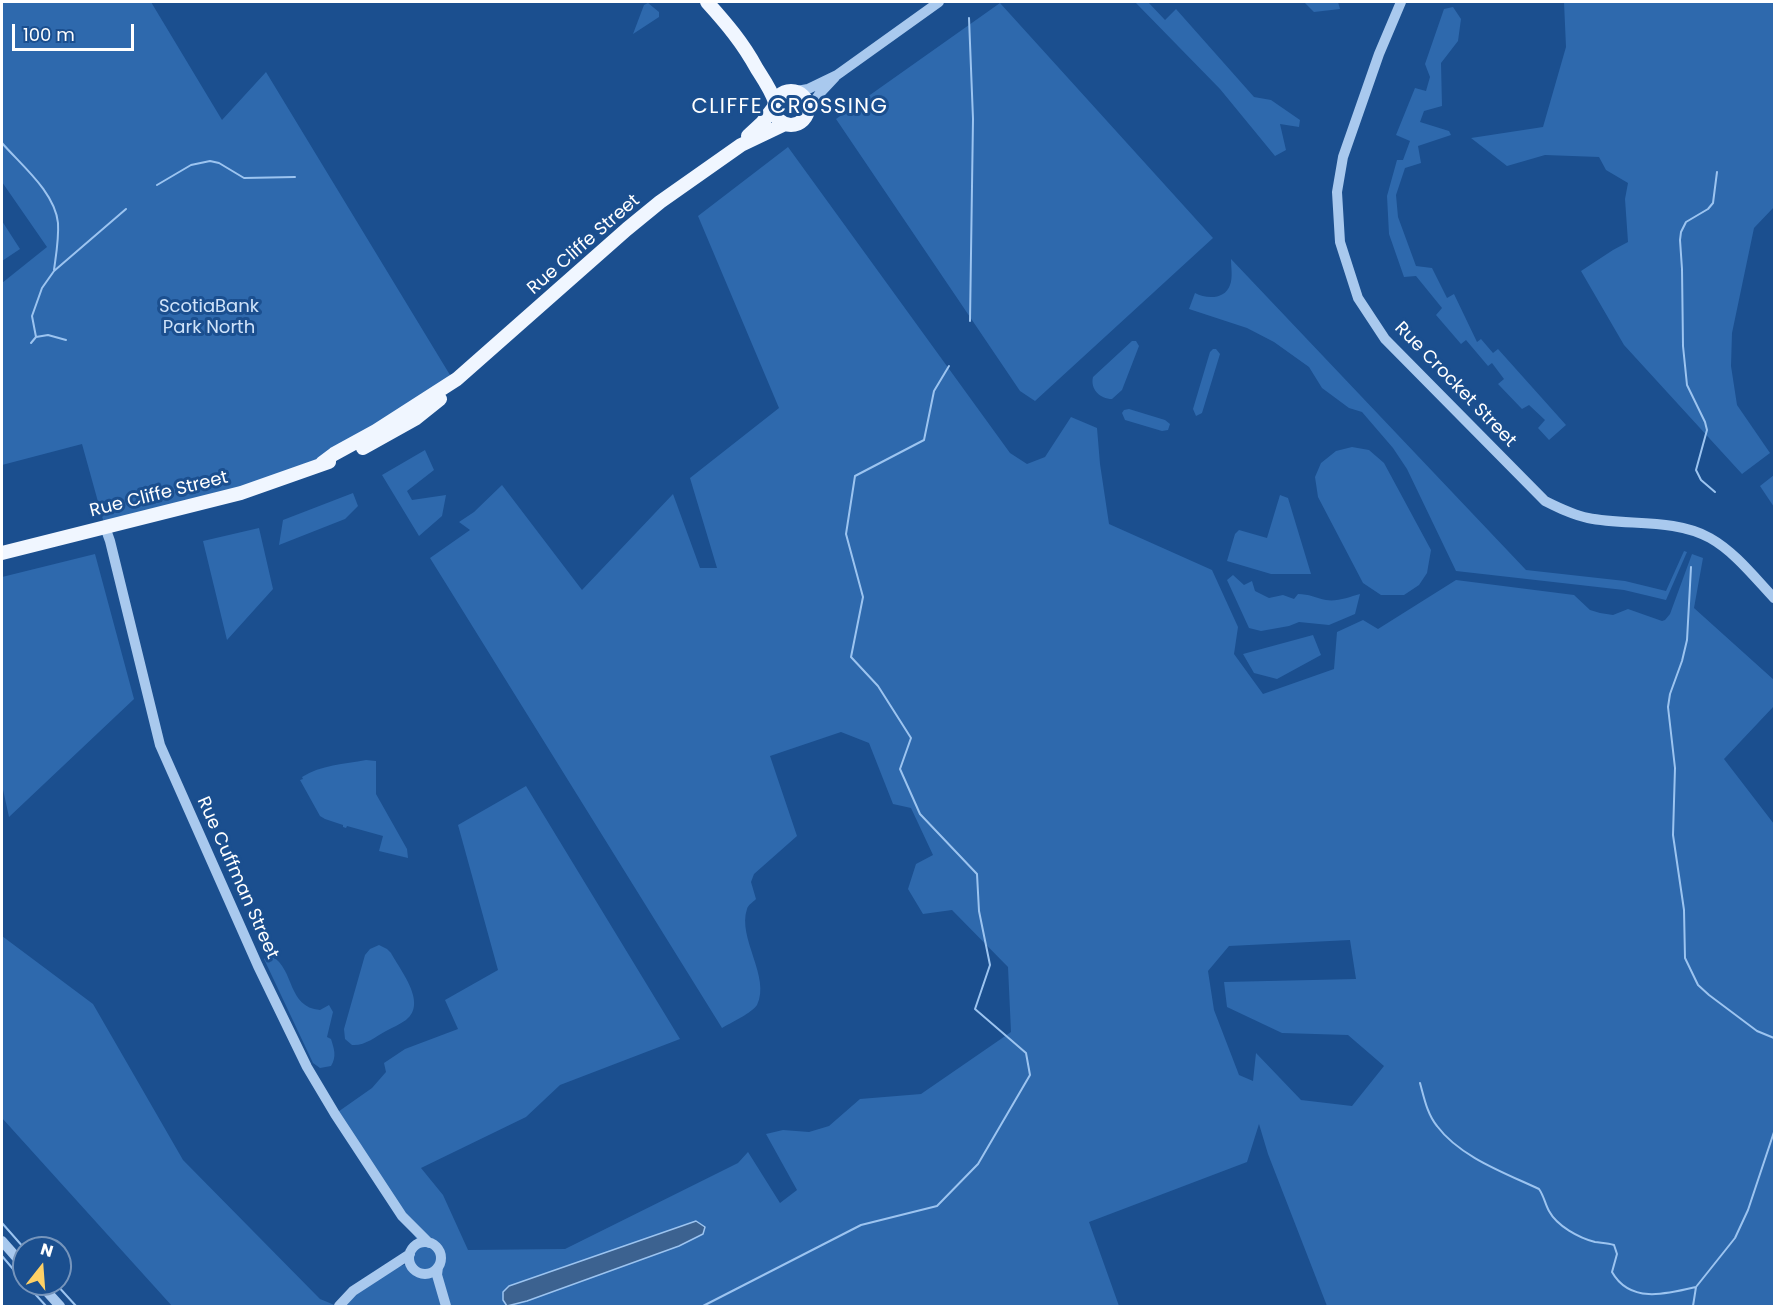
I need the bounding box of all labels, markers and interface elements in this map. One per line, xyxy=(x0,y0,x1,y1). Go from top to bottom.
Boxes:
scale bar xyxy=(15,12,136,50)
text: 100 m xyxy=(23,22,75,47)
district label: CLIFFE CROSSING xyxy=(692,95,888,121)
street label: Rue Cliffe Street xyxy=(523,190,645,300)
park label: ScotiaBank Park North xyxy=(159,296,259,338)
street label: Rue Crocket Street xyxy=(1390,318,1520,452)
street label: Rue Cliffe Street xyxy=(88,467,230,523)
street label: Rue Cuffman Street xyxy=(191,793,283,963)
north arrow xyxy=(12,1236,72,1296)
text: N xyxy=(38,1237,56,1263)

